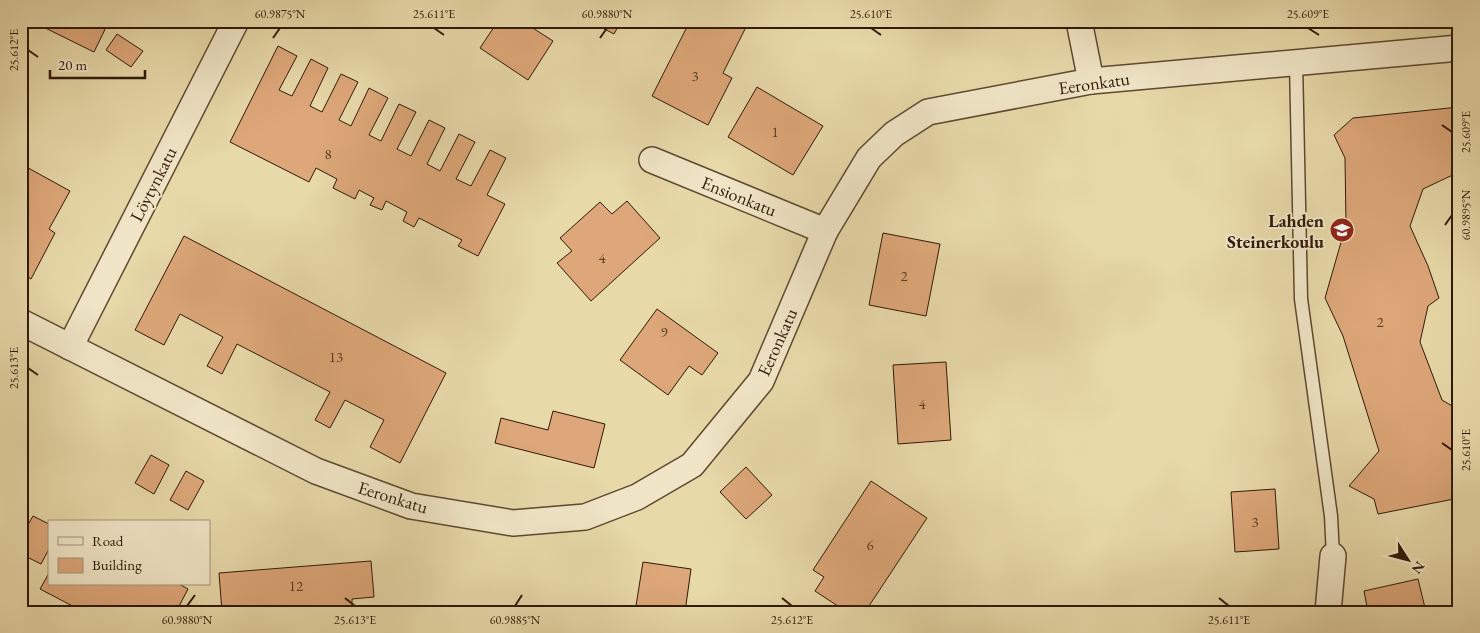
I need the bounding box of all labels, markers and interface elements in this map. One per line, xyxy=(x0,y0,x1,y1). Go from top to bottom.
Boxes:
text: 60.9875°N xyxy=(255,6,306,22)
text: 25.611°E xyxy=(413,6,455,22)
text: 60.9880°N xyxy=(582,6,633,22)
text: 25.610°E xyxy=(850,6,892,22)
text: 25.609°E xyxy=(1287,6,1329,22)
text: 25.612°E xyxy=(6,29,22,71)
scale bar xyxy=(50,48,145,80)
text: 20 m xyxy=(58,55,87,74)
house number: 3 xyxy=(691,66,699,85)
street label: Eeronkatu xyxy=(1057,67,1132,99)
text: 25.609°E xyxy=(1458,111,1474,153)
house number: 1 xyxy=(771,122,779,141)
street label: Löytynkatu xyxy=(124,142,182,225)
house number: 8 xyxy=(324,144,332,163)
street label: Ensionkatu xyxy=(698,171,780,222)
text: 60.9895°N xyxy=(1458,189,1474,240)
place label: Lahden Steinerkoulu xyxy=(1227,209,1324,253)
school or university icon: Lahden Steinerkoulu xyxy=(1329,217,1355,243)
house number: 4 xyxy=(598,248,606,267)
house number: 2 xyxy=(900,266,908,285)
street label: Eeronkatu xyxy=(752,304,802,380)
house number: 2 xyxy=(1376,312,1384,331)
house number: 9 xyxy=(660,322,668,341)
text: 25.613°E xyxy=(6,347,22,389)
house number: 13 xyxy=(329,347,343,366)
house number: 4 xyxy=(918,394,926,413)
text: 25.610°E xyxy=(1458,429,1474,471)
street label: Eeronkatu xyxy=(355,475,431,519)
house number: 3 xyxy=(1251,512,1259,531)
legend xyxy=(48,520,210,586)
text: Road xyxy=(92,531,124,550)
house number: 6 xyxy=(866,535,874,554)
north arrow xyxy=(1382,536,1432,586)
text: Building xyxy=(92,555,142,574)
text: N xyxy=(1408,558,1429,578)
house number: 12 xyxy=(289,576,304,595)
text: 60.9880°N xyxy=(162,612,213,628)
text: 25.613°E xyxy=(334,612,376,628)
text: 60.9885°N xyxy=(490,612,541,628)
text: 25.612°E xyxy=(771,612,813,628)
text: 25.611°E xyxy=(1208,612,1250,628)

